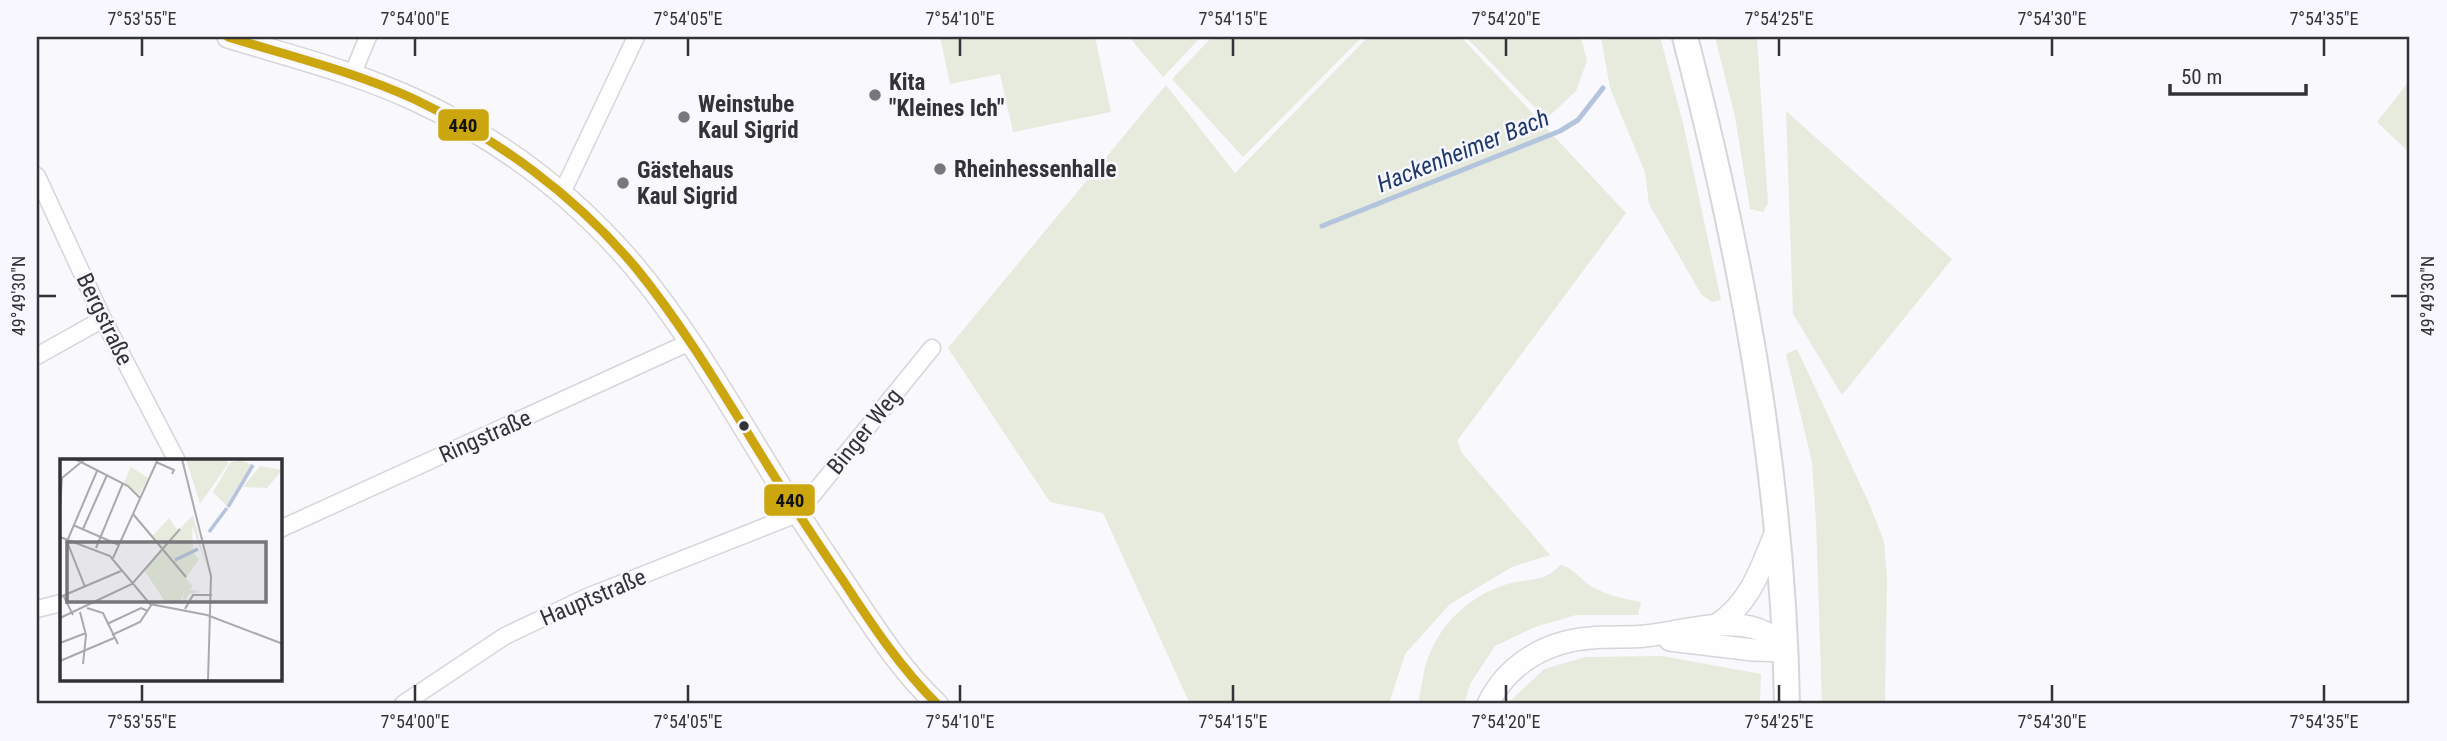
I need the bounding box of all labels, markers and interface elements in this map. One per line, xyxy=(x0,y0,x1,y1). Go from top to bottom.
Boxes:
text: 7°53'55"E xyxy=(107,8,177,29)
text: 7°54'00"E xyxy=(380,8,450,29)
text: 7°54'05"E xyxy=(653,8,723,29)
text: 7°54'10"E xyxy=(925,8,995,29)
text: 7°54'15"E xyxy=(1198,8,1268,29)
text: 7°54'20"E xyxy=(1471,8,1541,29)
text: 7°54'25"E xyxy=(1744,8,1814,29)
text: 7°54'30"E xyxy=(2017,8,2087,29)
text: 7°54'35"E xyxy=(2289,8,2359,29)
scale bar xyxy=(2170,52,2307,96)
text: 50 m xyxy=(2181,65,2222,89)
place label: Kita "Kleines Ich" xyxy=(889,69,1004,122)
marker: Kita "Kleines Ich" xyxy=(867,87,883,103)
place label: Weinstube Kaul Sigrid xyxy=(698,91,799,144)
water label: Hackenheimer Bach xyxy=(1373,104,1553,198)
line badge: 440 xyxy=(437,108,490,142)
marker: Weinstube Kaul Sigrid xyxy=(676,109,692,125)
text: 440 xyxy=(449,114,477,137)
place label: Rheinhessenhalle xyxy=(954,156,1116,183)
place label: Gästehaus Kaul Sigrid xyxy=(637,157,738,210)
marker: Rheinhessenhalle xyxy=(932,161,948,177)
marker: Gästehaus Kaul Sigrid xyxy=(615,175,631,191)
text: 49°49'30"N xyxy=(8,256,29,336)
text: 49°49'30"N xyxy=(2417,256,2438,336)
street label: Bergstraße xyxy=(71,269,138,370)
street label: Binger Weg xyxy=(822,383,907,480)
street label: Ringstraße xyxy=(435,404,535,469)
unlabelled marker xyxy=(737,419,751,433)
inset map xyxy=(60,459,282,682)
line badge: 440 xyxy=(763,483,816,517)
text: 440 xyxy=(776,489,804,512)
street label: Hauptstraße xyxy=(536,563,650,632)
text: 7°53'55"E xyxy=(107,711,177,732)
text: 7°54'00"E xyxy=(380,711,450,732)
text: 7°54'05"E xyxy=(653,711,723,732)
text: 7°54'10"E xyxy=(925,711,995,732)
text: 7°54'15"E xyxy=(1198,711,1268,732)
text: 7°54'20"E xyxy=(1471,711,1541,732)
text: 7°54'25"E xyxy=(1744,711,1814,732)
text: 7°54'30"E xyxy=(2017,711,2087,732)
text: 7°54'35"E xyxy=(2289,711,2359,732)

